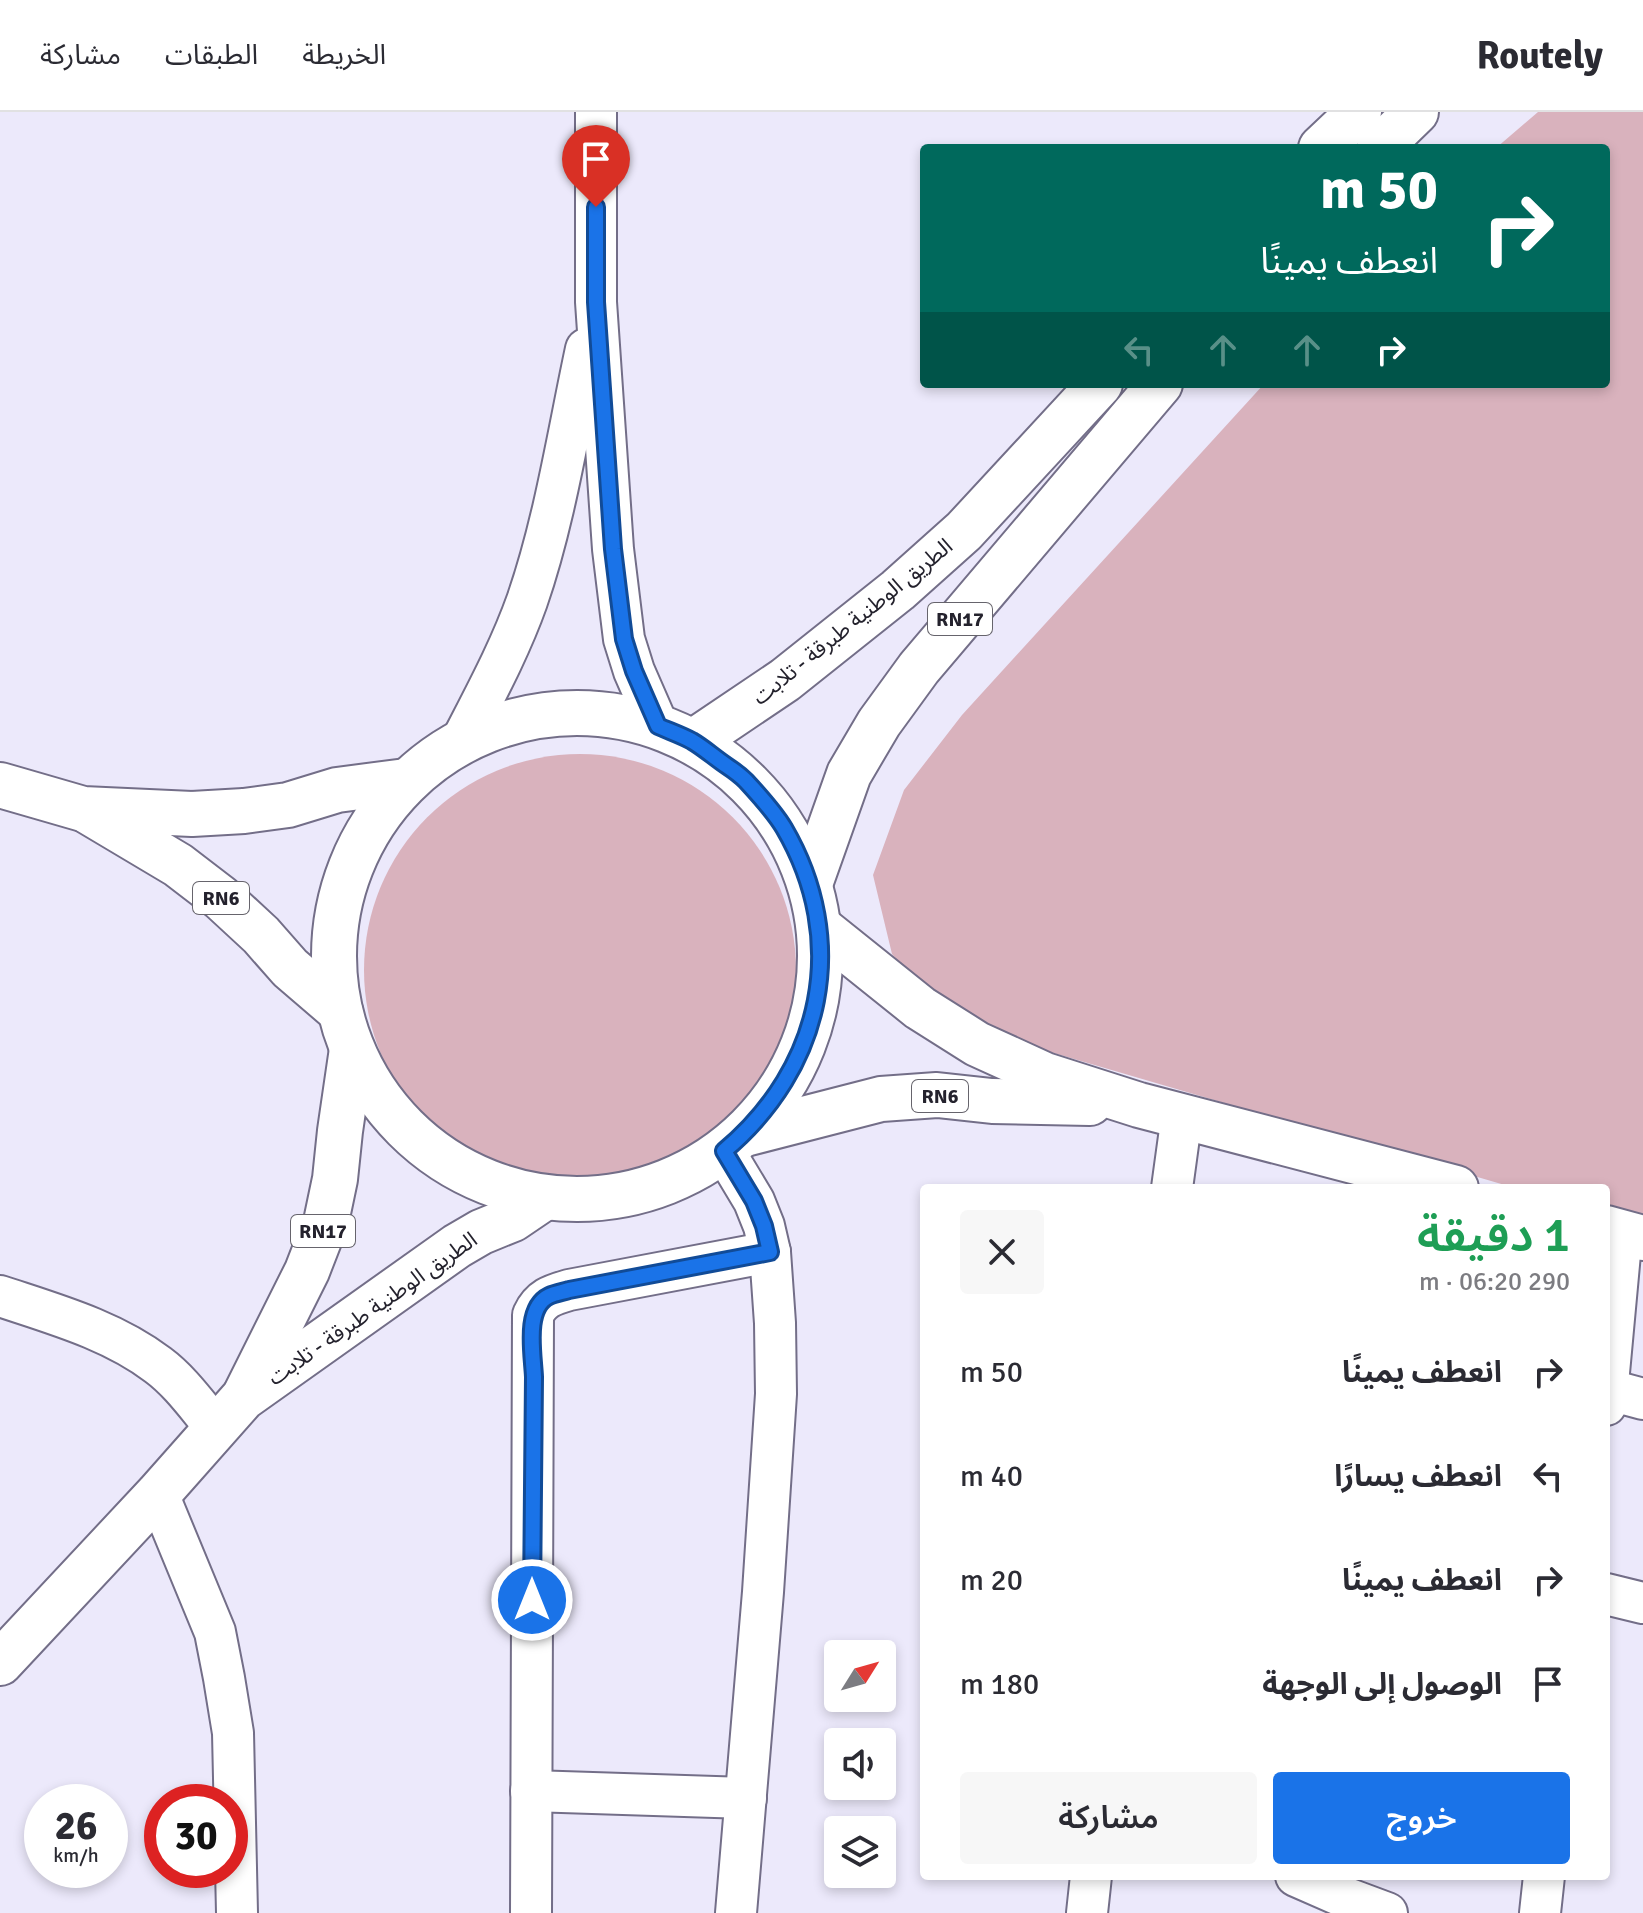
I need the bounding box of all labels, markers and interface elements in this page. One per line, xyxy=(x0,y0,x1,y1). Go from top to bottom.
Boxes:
text: Routely xyxy=(1476,32,1603,79)
text: مشاركة xyxy=(40,38,121,72)
text: الطبقات xyxy=(165,38,258,72)
text: الخريطة xyxy=(302,38,386,72)
pin xyxy=(562,125,630,207)
icon: arrive xyxy=(574,137,618,181)
text: 50 m xyxy=(1320,155,1438,224)
icon: right xyxy=(1466,176,1570,280)
text: انعطف يمينًا xyxy=(1260,239,1438,284)
icon: left xyxy=(1117,328,1161,372)
icon: ahead xyxy=(1201,328,1245,372)
icon: ahead xyxy=(1285,328,1329,372)
icon: right xyxy=(1369,328,1413,372)
street label: الطريق الوطنية طبرقة - تلابت xyxy=(747,532,958,710)
road number: RN17 xyxy=(928,603,992,635)
road number: RN6 xyxy=(193,882,249,914)
road number: RN6 xyxy=(912,1080,968,1112)
text: 1 دقيقة xyxy=(1417,1206,1570,1265)
button: close xyxy=(960,1210,1044,1294)
road number: RN17 xyxy=(291,1215,355,1247)
street label: الطريق الوطنية طبرقة - تلابت xyxy=(262,1226,482,1391)
text: 290 m · 06:20 xyxy=(1419,1266,1570,1298)
icon: right xyxy=(1526,1350,1570,1394)
text: 50 m xyxy=(960,1354,1023,1391)
text: انعطف يمينًا xyxy=(1342,1354,1502,1391)
icon: left xyxy=(1526,1454,1570,1498)
text: 40 m xyxy=(960,1458,1023,1495)
text: انعطف يسارًا xyxy=(1334,1458,1502,1495)
position arrow xyxy=(490,1558,574,1642)
icon: right xyxy=(1526,1558,1570,1602)
text: 20 m xyxy=(960,1562,1023,1599)
text: انعطف يمينًا xyxy=(1342,1562,1502,1599)
north arrow xyxy=(824,1640,896,1712)
map controls xyxy=(824,1640,896,1888)
icon: arrive xyxy=(1526,1662,1570,1706)
text: 180 m xyxy=(960,1666,1039,1703)
text: الوصول إلى الوجهة xyxy=(1262,1666,1502,1703)
button: sound xyxy=(824,1728,896,1800)
button: مشاركة xyxy=(960,1772,1257,1864)
button: خروج xyxy=(1273,1772,1570,1864)
speed limit sign: 30 xyxy=(144,1784,248,1888)
text: 26 xyxy=(54,1801,98,1851)
button: layers xyxy=(824,1816,896,1888)
text: km/h xyxy=(53,1843,99,1868)

